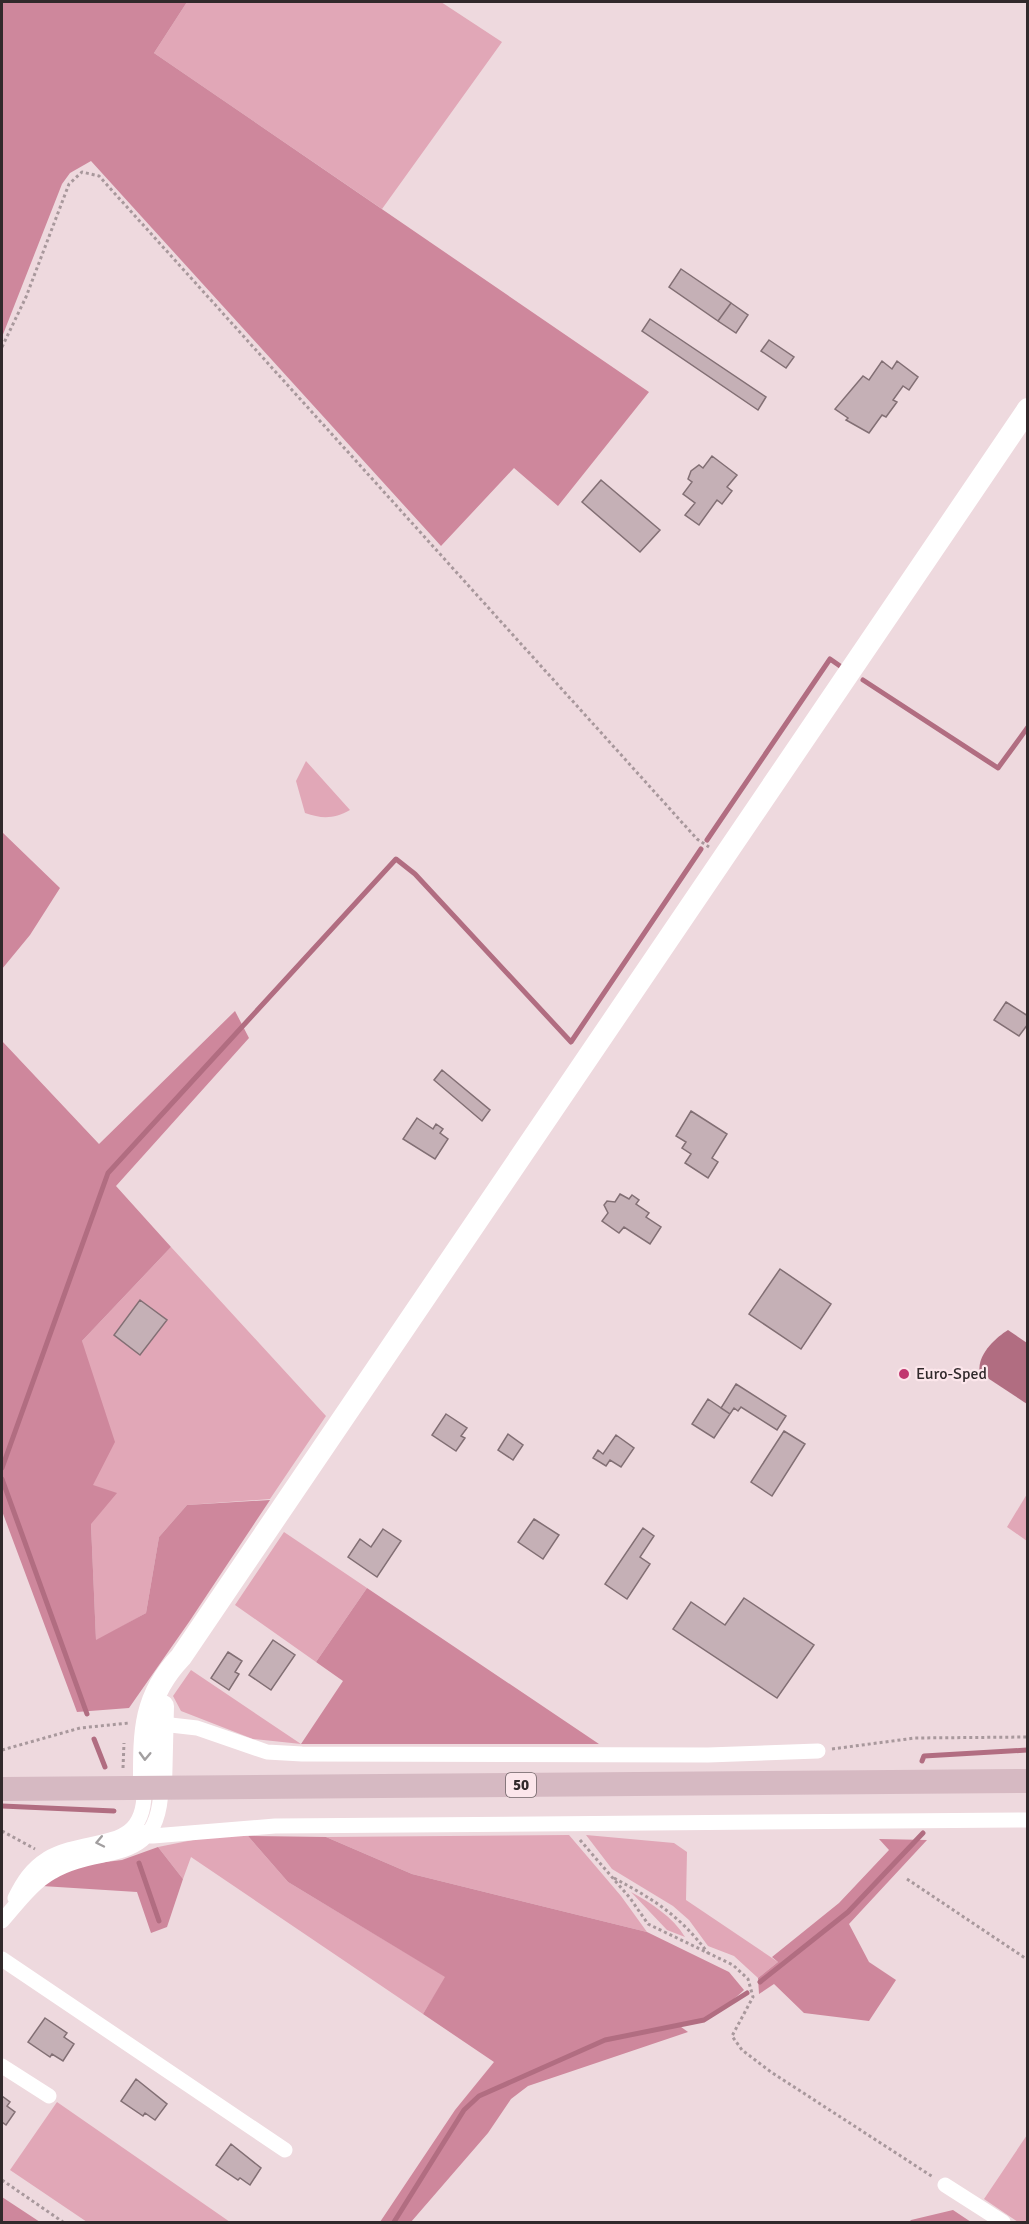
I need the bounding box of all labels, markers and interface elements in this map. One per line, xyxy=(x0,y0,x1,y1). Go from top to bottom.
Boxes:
place label: Euro-Sped xyxy=(916,1364,987,1384)
marker: Euro-Sped xyxy=(897,1367,911,1381)
one-way arrow xyxy=(138,1751,151,1760)
road number: 50 xyxy=(506,1773,536,1797)
one-way arrow xyxy=(95,1834,105,1847)

